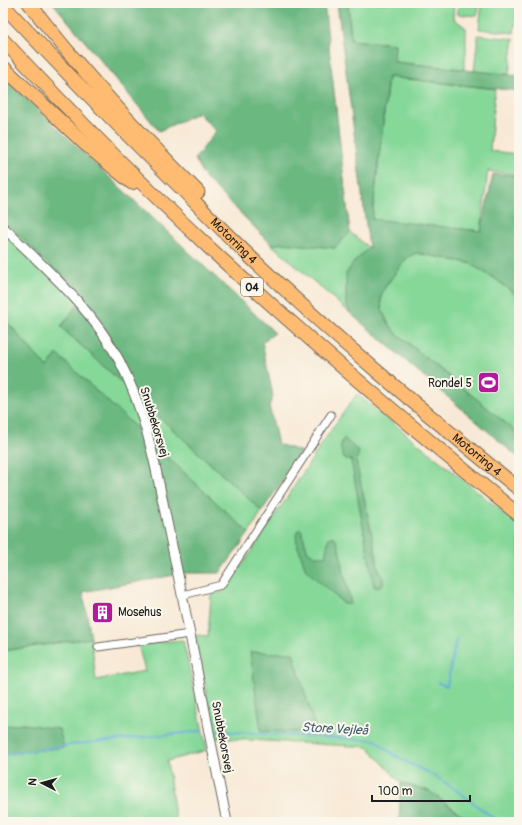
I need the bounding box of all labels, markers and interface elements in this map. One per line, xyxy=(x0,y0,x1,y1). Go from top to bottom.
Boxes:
street label: Motorring 4 xyxy=(207,215,260,267)
road number: O4 xyxy=(241,278,263,296)
sports icon: Rondel 5 xyxy=(475,370,501,396)
place label: Rondel 5 xyxy=(428,376,472,391)
street label: Snubbekorsvej xyxy=(136,385,172,459)
street label: Motorring 4 xyxy=(449,430,505,479)
building icon: Mosehus xyxy=(89,599,115,625)
place label: Mosehus xyxy=(118,605,162,620)
street label: Snubbekorsvej xyxy=(208,700,236,774)
water label: Store Vejleå xyxy=(301,719,369,739)
north arrow xyxy=(22,763,62,803)
text: N xyxy=(26,777,39,786)
scale bar xyxy=(372,777,470,803)
text: 100 m xyxy=(378,784,413,799)

